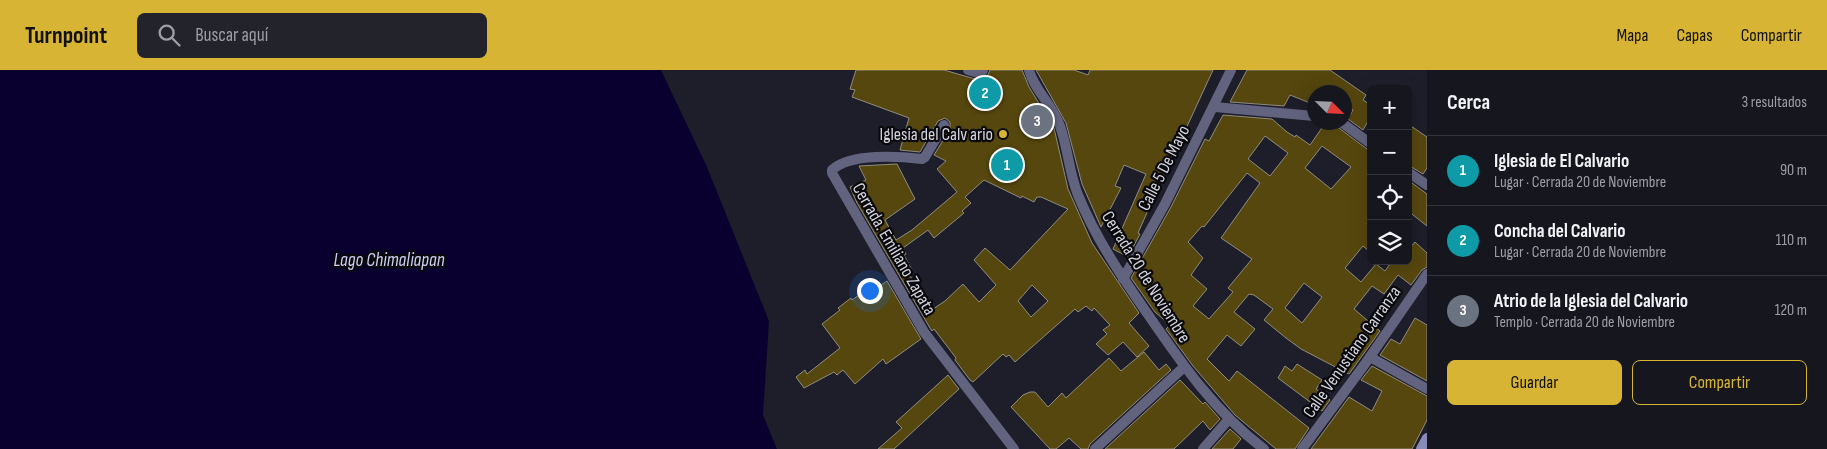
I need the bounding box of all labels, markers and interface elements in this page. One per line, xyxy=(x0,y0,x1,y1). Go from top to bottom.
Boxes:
search box xyxy=(137,13,487,58)
text: Turnpoint xyxy=(25,21,107,50)
icon: search xyxy=(155,21,183,49)
text: Buscar aquí xyxy=(195,24,268,47)
text: Mapa xyxy=(1616,25,1648,46)
text: Capas xyxy=(1676,25,1713,46)
text: Compartir xyxy=(1741,25,1802,46)
pin: 2 xyxy=(969,74,1001,112)
north arrow xyxy=(1307,85,1352,130)
map controls xyxy=(1367,85,1412,265)
button: + xyxy=(1367,85,1412,130)
text: Cerca xyxy=(1447,90,1490,115)
text: 3 resultados xyxy=(1742,93,1807,112)
pin: 3 xyxy=(1021,102,1053,140)
street label: Calle 5 De Mayo xyxy=(1134,122,1194,214)
place label: Iglesia del Calv ario xyxy=(880,124,993,145)
marker: Iglesia del Calv ario xyxy=(997,128,1009,140)
button: − xyxy=(1367,130,1412,175)
pin: 1 xyxy=(991,146,1023,184)
text: Iglesia de El Calvario xyxy=(1494,150,1629,173)
text: 1 xyxy=(1460,161,1466,180)
text: 90 m xyxy=(1780,161,1807,180)
text: Lugar · Cerrada 20 de Noviembre xyxy=(1494,173,1666,192)
button: locate xyxy=(1367,175,1412,220)
street label: Cerrada. Emiliano Zapata xyxy=(848,179,940,319)
street label: Cerrada 20 de Noviembre xyxy=(1097,207,1195,347)
button: layers xyxy=(1367,220,1412,265)
text: Concha del Calvario xyxy=(1494,220,1625,243)
text: 2 xyxy=(1459,231,1467,250)
text: 110 m xyxy=(1776,231,1807,250)
text: Lugar · Cerrada 20 de Noviembre xyxy=(1494,243,1666,262)
water label: Lago Chimaliapan xyxy=(333,249,445,272)
your location xyxy=(857,278,883,304)
street label: Calle Venustiano Carranza xyxy=(1299,282,1405,422)
text: Atrio de la Iglesia del Calvario xyxy=(1494,290,1688,313)
text: 3 xyxy=(1459,301,1467,320)
text: 120 m xyxy=(1775,301,1807,320)
text: Templo · Cerrada 20 de Noviembre xyxy=(1494,313,1675,332)
button: Guardar xyxy=(1447,360,1622,405)
button: Compartir xyxy=(1632,360,1807,405)

